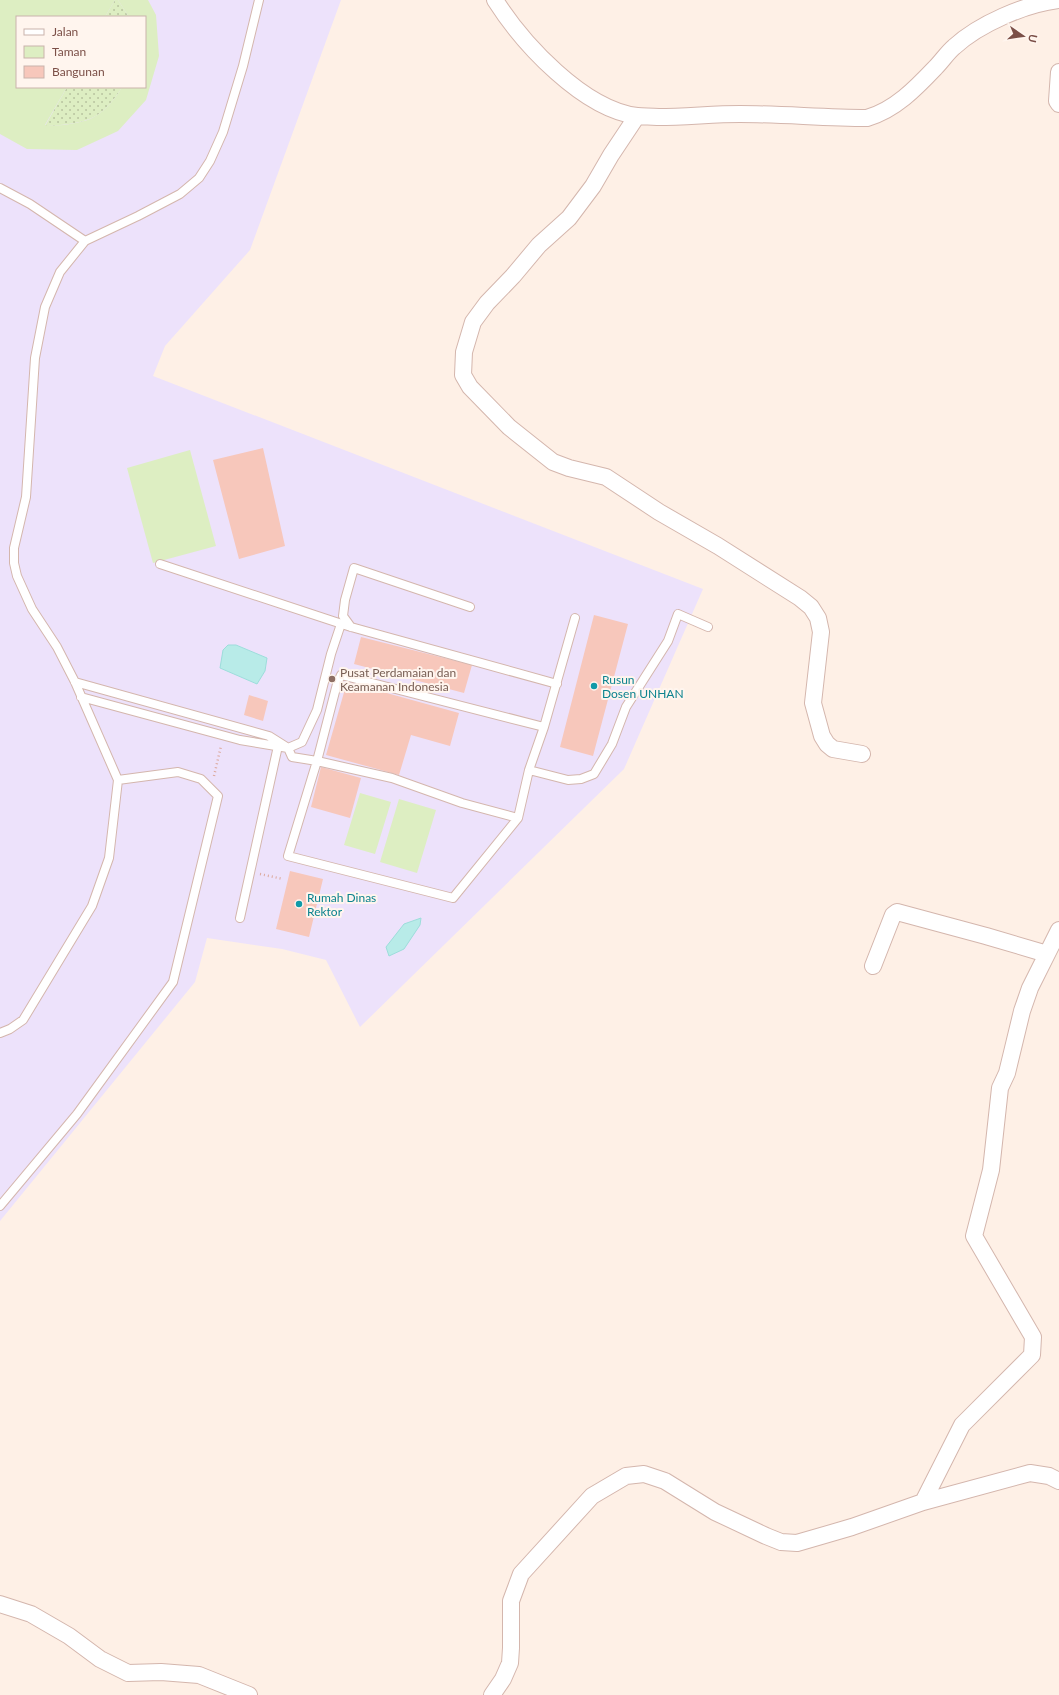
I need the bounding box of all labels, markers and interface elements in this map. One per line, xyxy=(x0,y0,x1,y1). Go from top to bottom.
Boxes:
legend xyxy=(16,16,146,88)
north arrow xyxy=(1003,16,1043,56)
text: Jalan xyxy=(52,24,78,39)
text: U xyxy=(1026,33,1040,44)
text: Taman xyxy=(52,44,86,59)
text: Bangunan xyxy=(52,64,105,79)
place label: Pusat Perdamaian dan Keamanan Indonesia xyxy=(340,665,456,694)
place label: Rusun Dosen UNHAN xyxy=(602,672,684,701)
marker: Pusat Perdamaian dan Keamanan Indonesia xyxy=(327,674,337,684)
marker: Rusun Dosen UNHAN xyxy=(589,681,599,691)
place label: Rumah Dinas Rektor xyxy=(307,890,376,919)
marker: Rumah Dinas Rektor xyxy=(294,899,304,909)

